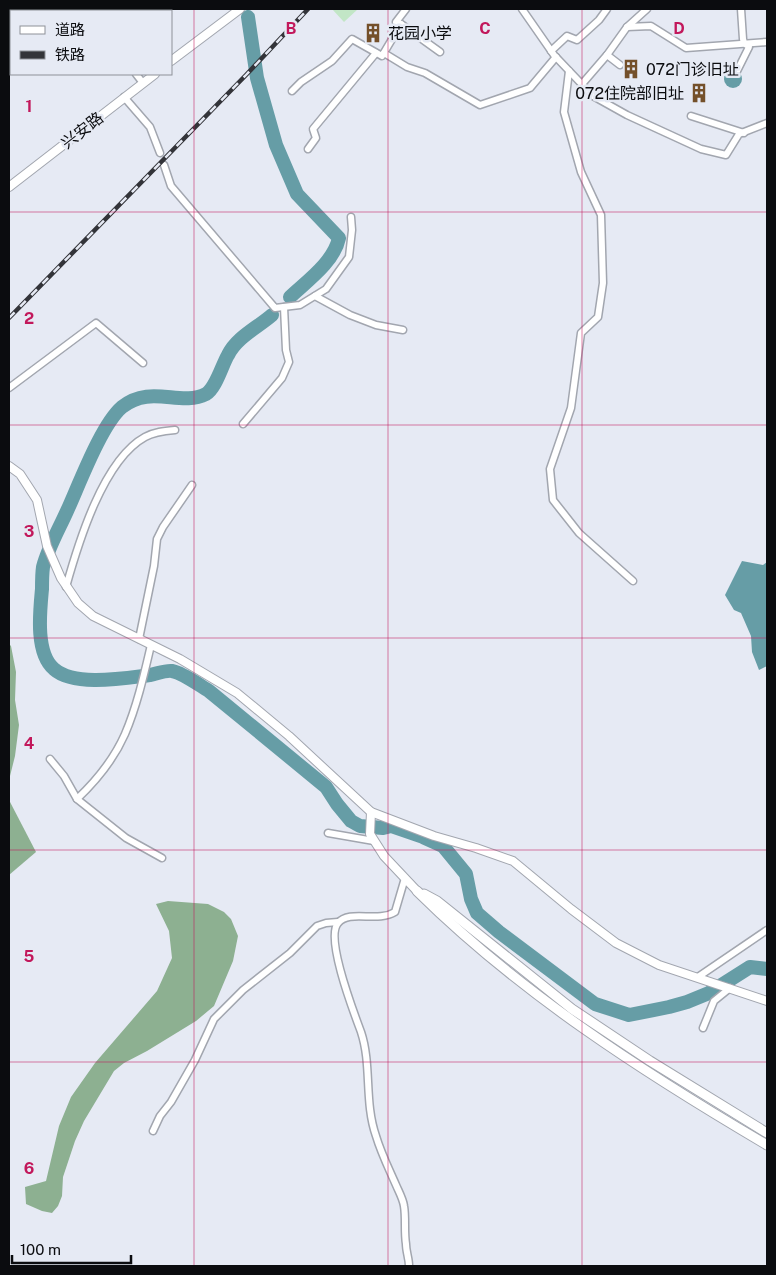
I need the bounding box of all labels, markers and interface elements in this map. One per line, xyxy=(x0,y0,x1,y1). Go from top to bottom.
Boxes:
legend xyxy=(10,10,172,75)
text: B xyxy=(286,19,297,38)
text: C xyxy=(479,19,491,38)
text: D xyxy=(673,19,685,38)
text: 道路 xyxy=(55,21,85,38)
building icon: 花园小学 xyxy=(362,22,384,44)
place label: 花园小学 xyxy=(388,24,452,43)
text: 铁路 xyxy=(55,46,85,63)
building icon: 072门诊旧址 xyxy=(620,58,642,80)
place label: 072门诊旧址 xyxy=(646,60,739,79)
building icon: 072住院部旧址 xyxy=(688,82,710,104)
place label: 072住院部旧址 xyxy=(575,84,684,103)
text: 1 xyxy=(26,97,32,116)
street label: 兴安路 xyxy=(58,108,107,153)
text: 2 xyxy=(24,309,34,328)
text: 3 xyxy=(24,522,34,541)
text: 4 xyxy=(24,734,35,753)
text: 5 xyxy=(24,947,35,966)
text: 6 xyxy=(24,1159,34,1178)
scale bar xyxy=(12,1232,131,1264)
text: 100 m xyxy=(20,1241,61,1258)

